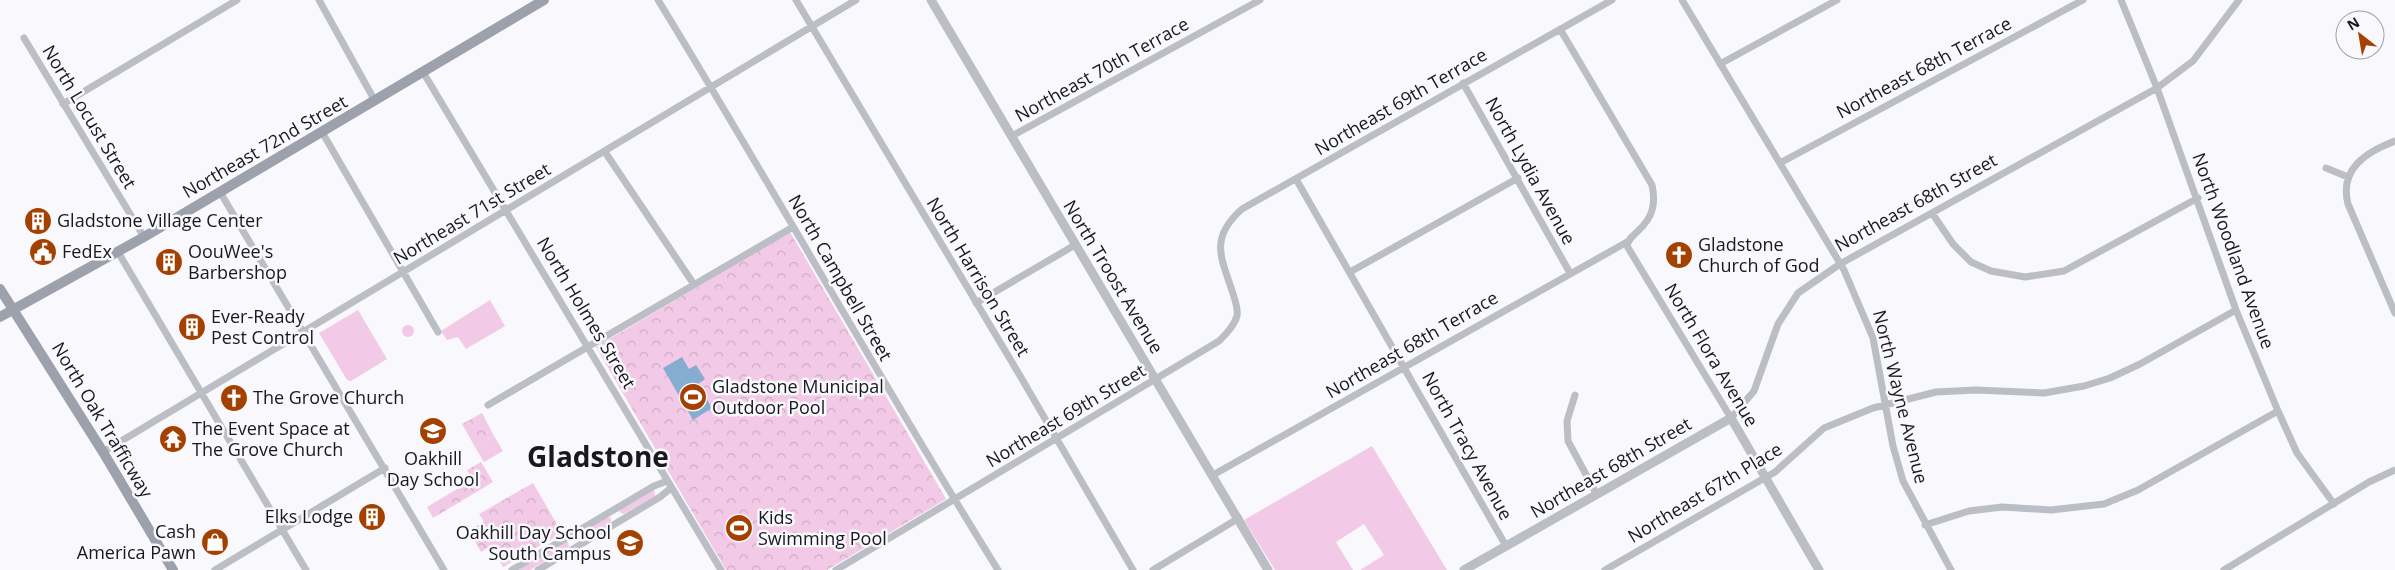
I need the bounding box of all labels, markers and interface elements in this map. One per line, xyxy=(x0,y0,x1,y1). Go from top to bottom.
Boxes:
north arrow xyxy=(2335,10,2385,60)
street label: Northeast 70th Terrace xyxy=(1010,11,1193,127)
street label: Northeast 68th Terrace xyxy=(1832,11,2015,124)
text: N xyxy=(2343,12,2363,35)
street label: North Locust Street xyxy=(37,40,142,193)
street label: Northeast 69th Terrace xyxy=(1310,42,1491,160)
street label: Northeast 72nd Street xyxy=(178,89,351,203)
street label: North Lydia Avenue xyxy=(1480,92,1581,249)
street label: Northeast 68th Street xyxy=(1830,148,2001,257)
street label: North Woodland Avenue xyxy=(2187,149,2281,352)
street label: Northeast 71st Street xyxy=(388,157,555,270)
street label: North Campbell Street xyxy=(783,190,898,365)
street label: North Harrison Street xyxy=(922,192,1036,361)
street label: North Troost Avenue xyxy=(1058,195,1169,358)
building icon: Gladstone Village Center xyxy=(23,206,53,236)
place label: Gladstone Village Center xyxy=(57,208,263,232)
street label: North Holmes Street xyxy=(532,232,642,393)
place label: Gladstone Church of God xyxy=(1698,232,1820,277)
public building icon: FedEx xyxy=(28,237,58,267)
place label: FedEx xyxy=(62,239,112,263)
place label: OouWee's Barbershop xyxy=(188,239,287,284)
church icon: Gladstone Church of God xyxy=(1664,240,1694,270)
building icon: OouWee's Barbershop xyxy=(154,247,184,277)
street label: North Flora Avenue xyxy=(1660,278,1764,431)
street label: Northeast 68th Terrace xyxy=(1321,285,1502,403)
place label: Ever-Ready Pest Control xyxy=(211,304,314,349)
street label: North Wayne Avenue xyxy=(1868,307,1934,486)
building icon: Ever-Ready Pest Control xyxy=(177,312,207,342)
street label: North Oak Trafficway xyxy=(47,337,159,503)
street label: Northeast 69th Street xyxy=(981,358,1150,472)
street label: North Tracy Avenue xyxy=(1417,367,1519,524)
place label: Gladstone Municipal Outdoor Pool xyxy=(712,374,884,419)
sports icon: Gladstone Municipal Outdoor Pool xyxy=(678,382,708,412)
church icon: The Grove Church xyxy=(219,383,249,413)
place label: The Grove Church xyxy=(253,385,404,409)
street label: Northeast 68th Street xyxy=(1526,411,1695,523)
place label: The Event Space at The Grove Church xyxy=(192,416,350,461)
school or university icon: Oakhill Day School xyxy=(418,416,448,446)
temple icon: The Event Space at The Grove Church xyxy=(158,424,188,454)
district label: Gladstone xyxy=(527,437,669,475)
street label: Northeast 67th Place xyxy=(1623,437,1786,548)
place label: Oakhill Day School xyxy=(387,446,479,491)
building icon: Elks Lodge xyxy=(357,502,387,532)
place label: Elks Lodge xyxy=(265,504,353,528)
place label: Kids Swimming Pool xyxy=(758,505,887,550)
sports icon: Kids Swimming Pool xyxy=(724,513,754,543)
place label: Cash America Pawn xyxy=(77,519,196,564)
place label: Oakhill Day School South Campus xyxy=(456,520,611,565)
shop icon: Cash America Pawn xyxy=(200,527,230,557)
school or university icon: Oakhill Day School South Campus xyxy=(615,528,645,558)

